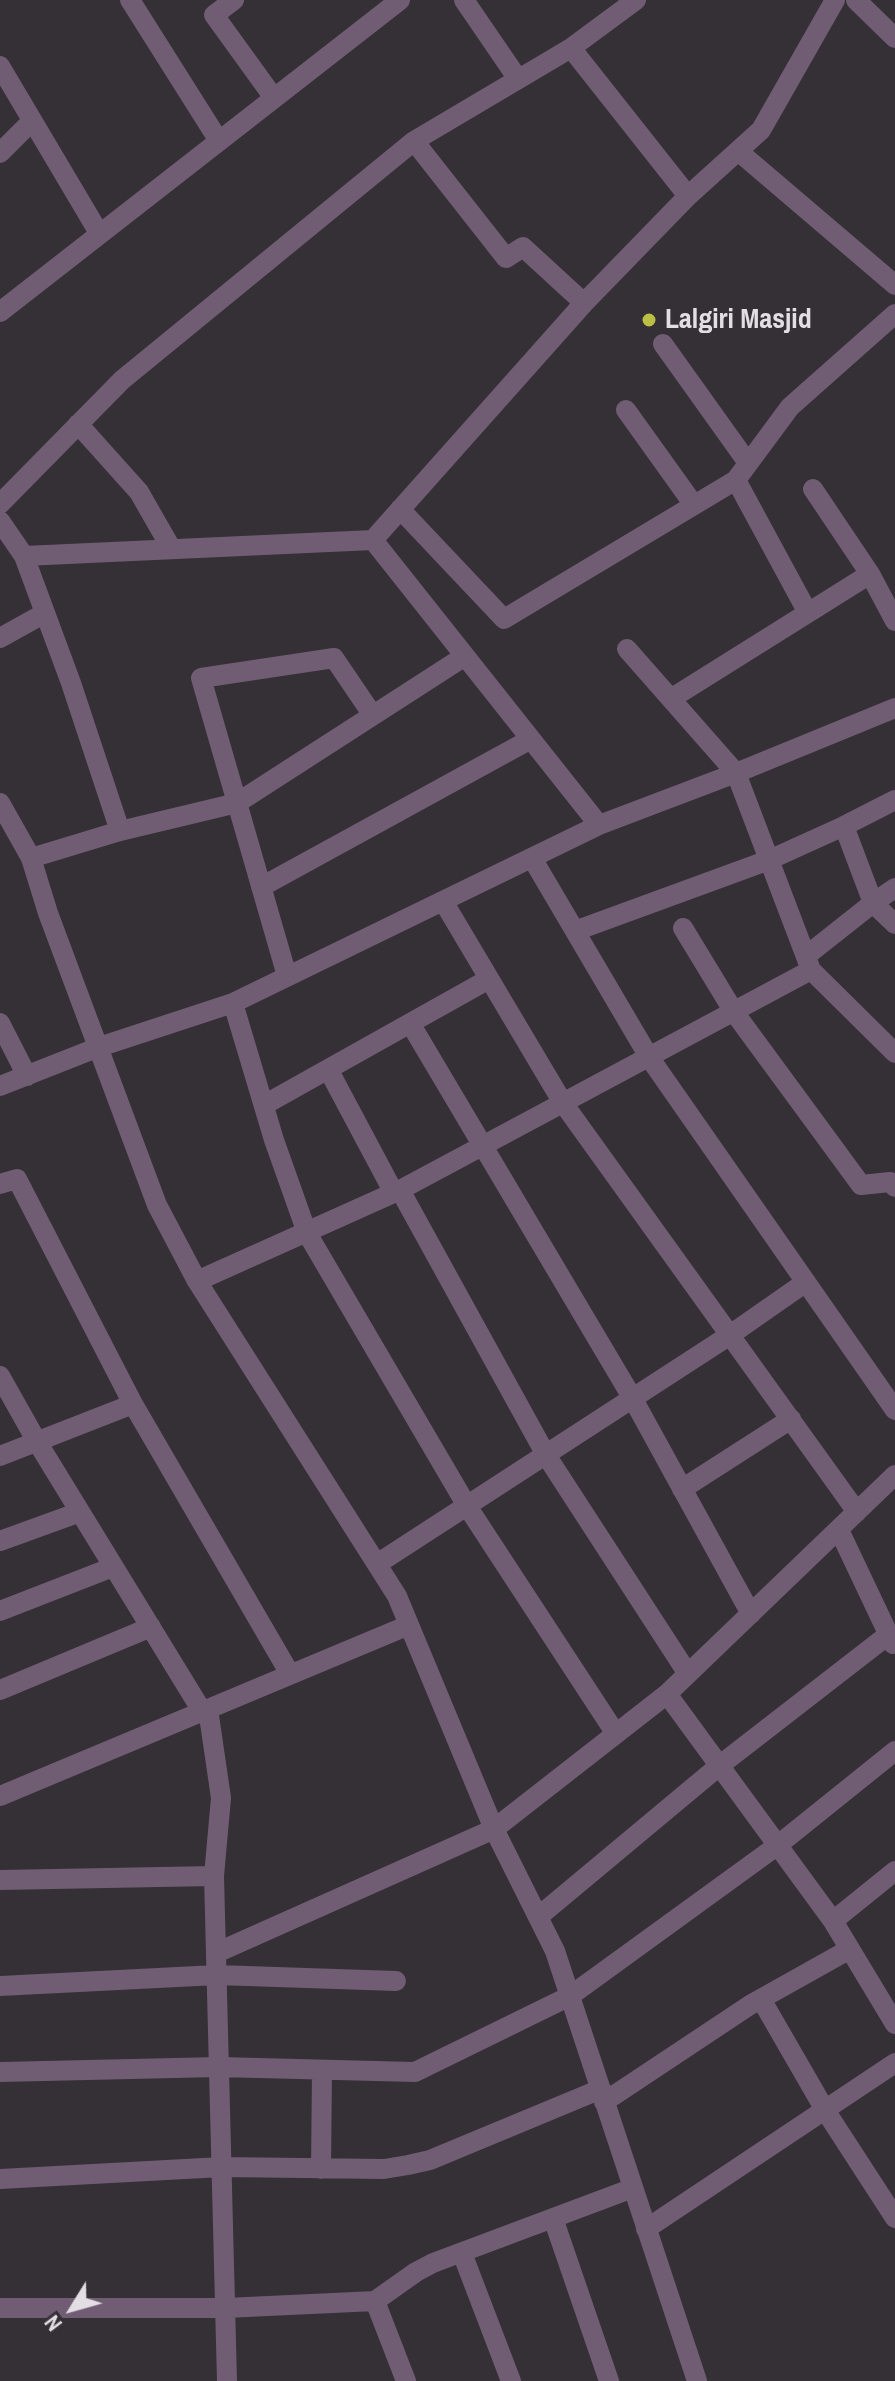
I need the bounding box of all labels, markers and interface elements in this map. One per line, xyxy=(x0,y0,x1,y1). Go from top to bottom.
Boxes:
place label: Lalgiri Masjid xyxy=(665,303,812,337)
marker: Lalgiri Masjid xyxy=(640,311,658,329)
north arrow xyxy=(32,2269,112,2349)
text: N xyxy=(37,2309,69,2338)

